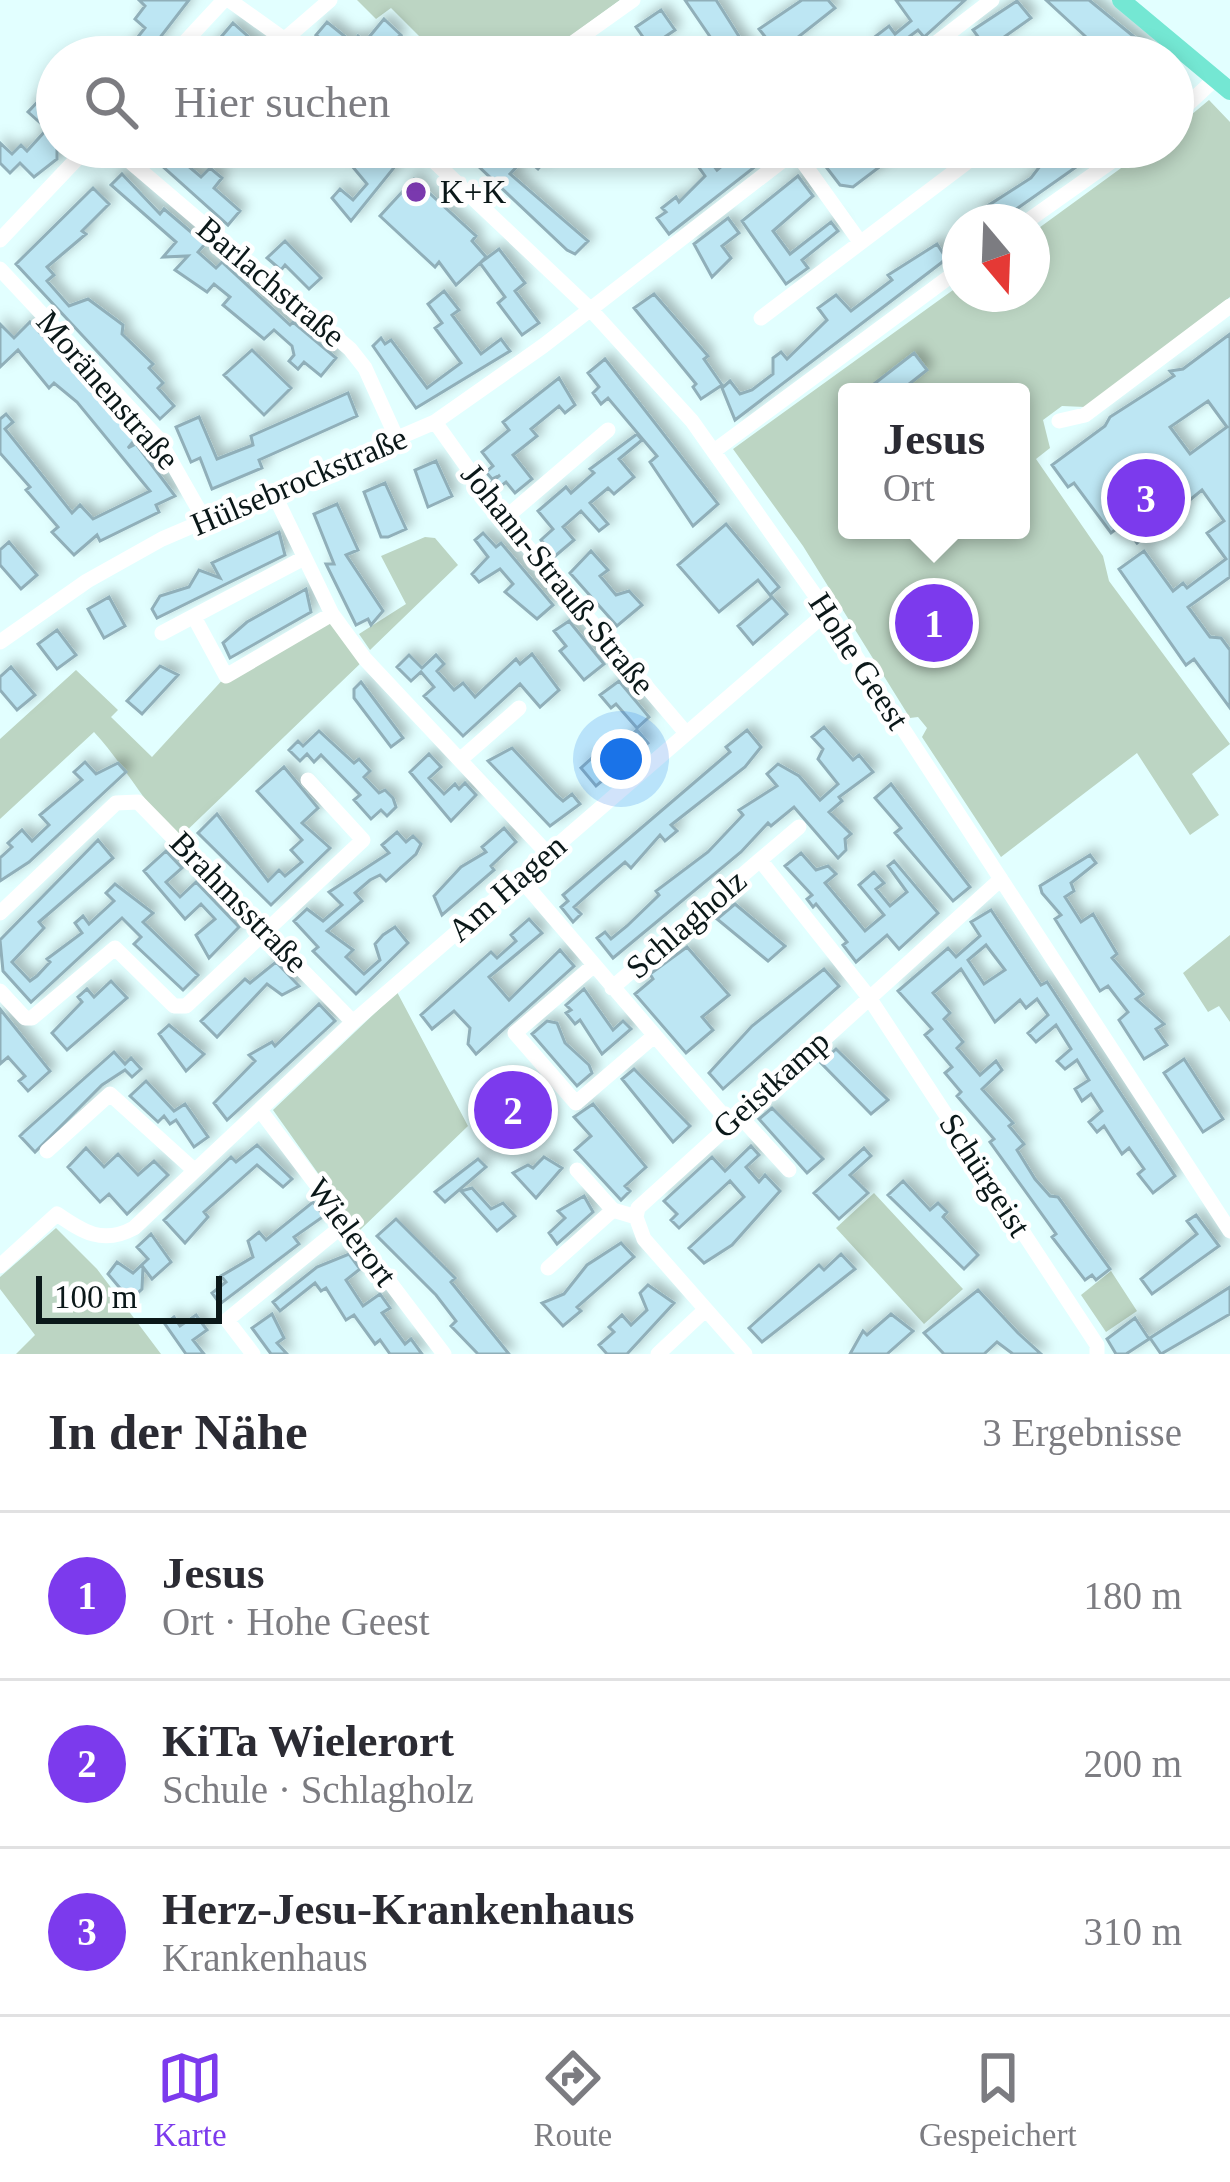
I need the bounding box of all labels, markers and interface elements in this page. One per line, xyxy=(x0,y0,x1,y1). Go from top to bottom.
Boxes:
search box xyxy=(36,36,1194,168)
icon: search xyxy=(78,69,144,135)
text: Hier suchen xyxy=(174,77,390,127)
place label: K+K xyxy=(440,174,506,210)
marker: K+K xyxy=(403,179,429,205)
north arrow xyxy=(942,204,1050,312)
street label: Barlachstraße xyxy=(190,210,352,354)
street label: Moränenstraße xyxy=(29,304,187,476)
popup xyxy=(838,383,1030,539)
text: Jesus xyxy=(883,414,985,464)
street label: Hülsebrockstraße xyxy=(186,419,412,543)
pin: 3 xyxy=(1107,453,1185,543)
street label: Johann-Strauß-Straße xyxy=(454,457,662,701)
text: Ort xyxy=(883,466,935,509)
pin: 1 xyxy=(895,578,973,668)
street label: Hohe Geest xyxy=(802,586,916,736)
your location xyxy=(591,729,651,789)
street label: Brahmsstraße xyxy=(163,824,315,980)
street label: Am Hagen xyxy=(441,827,573,949)
street label: Schlagholz xyxy=(619,862,753,986)
street label: Geistkamp xyxy=(706,1023,836,1145)
pin: 2 xyxy=(474,1065,552,1155)
street label: Schürgeist xyxy=(932,1107,1038,1243)
street label: Wielerort xyxy=(300,1171,404,1293)
scale bar xyxy=(36,1270,222,1323)
text: 100 m xyxy=(54,1279,137,1315)
text: In der Nähe xyxy=(48,1404,308,1460)
text: 3 Ergebnisse xyxy=(982,1411,1182,1454)
text: Jesus xyxy=(162,1548,265,1598)
text: 1 xyxy=(77,1574,97,1617)
text: 180 m xyxy=(1083,1574,1182,1617)
text: Ort · Hohe Geest xyxy=(162,1600,430,1643)
text: KiTa Wielerort xyxy=(162,1716,454,1766)
text: 2 xyxy=(77,1742,97,1785)
text: 200 m xyxy=(1083,1742,1182,1785)
text: Schule · Schlagholz xyxy=(162,1768,474,1811)
text: Herz-Jesu-Krankenhaus xyxy=(162,1884,635,1934)
text: 3 xyxy=(77,1910,97,1953)
text: 310 m xyxy=(1083,1910,1182,1953)
text: Krankenhaus xyxy=(162,1936,368,1979)
tab: Karte xyxy=(153,2045,227,2154)
tab: Route xyxy=(533,2045,612,2154)
tab: Gespeichert xyxy=(919,2045,1077,2154)

